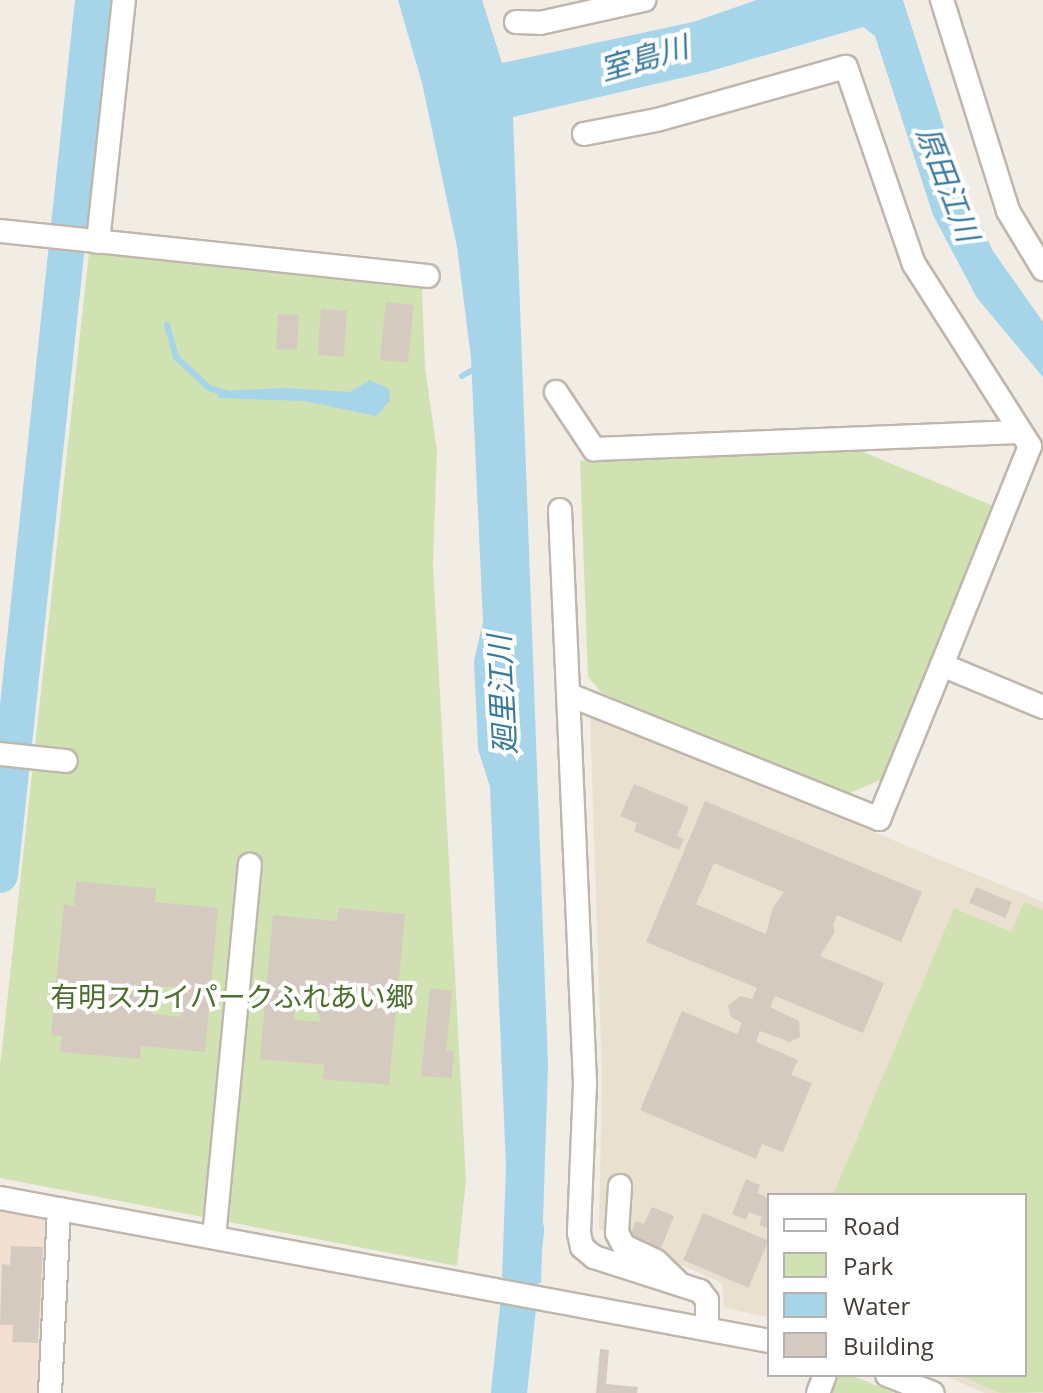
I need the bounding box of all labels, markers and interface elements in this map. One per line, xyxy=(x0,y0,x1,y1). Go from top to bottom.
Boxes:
water label: 室島川 xyxy=(596,28,692,88)
water label: 原田江川 xyxy=(910,122,986,246)
water label: 廻里江川 xyxy=(481,634,523,756)
park label: 有明スカイパークふれあい郷 xyxy=(50,979,414,1013)
legend xyxy=(767,1193,1027,1377)
text: Road xyxy=(843,1209,900,1242)
text: Park xyxy=(843,1249,893,1282)
text: Water xyxy=(843,1289,910,1322)
text: Building xyxy=(843,1329,934,1362)

